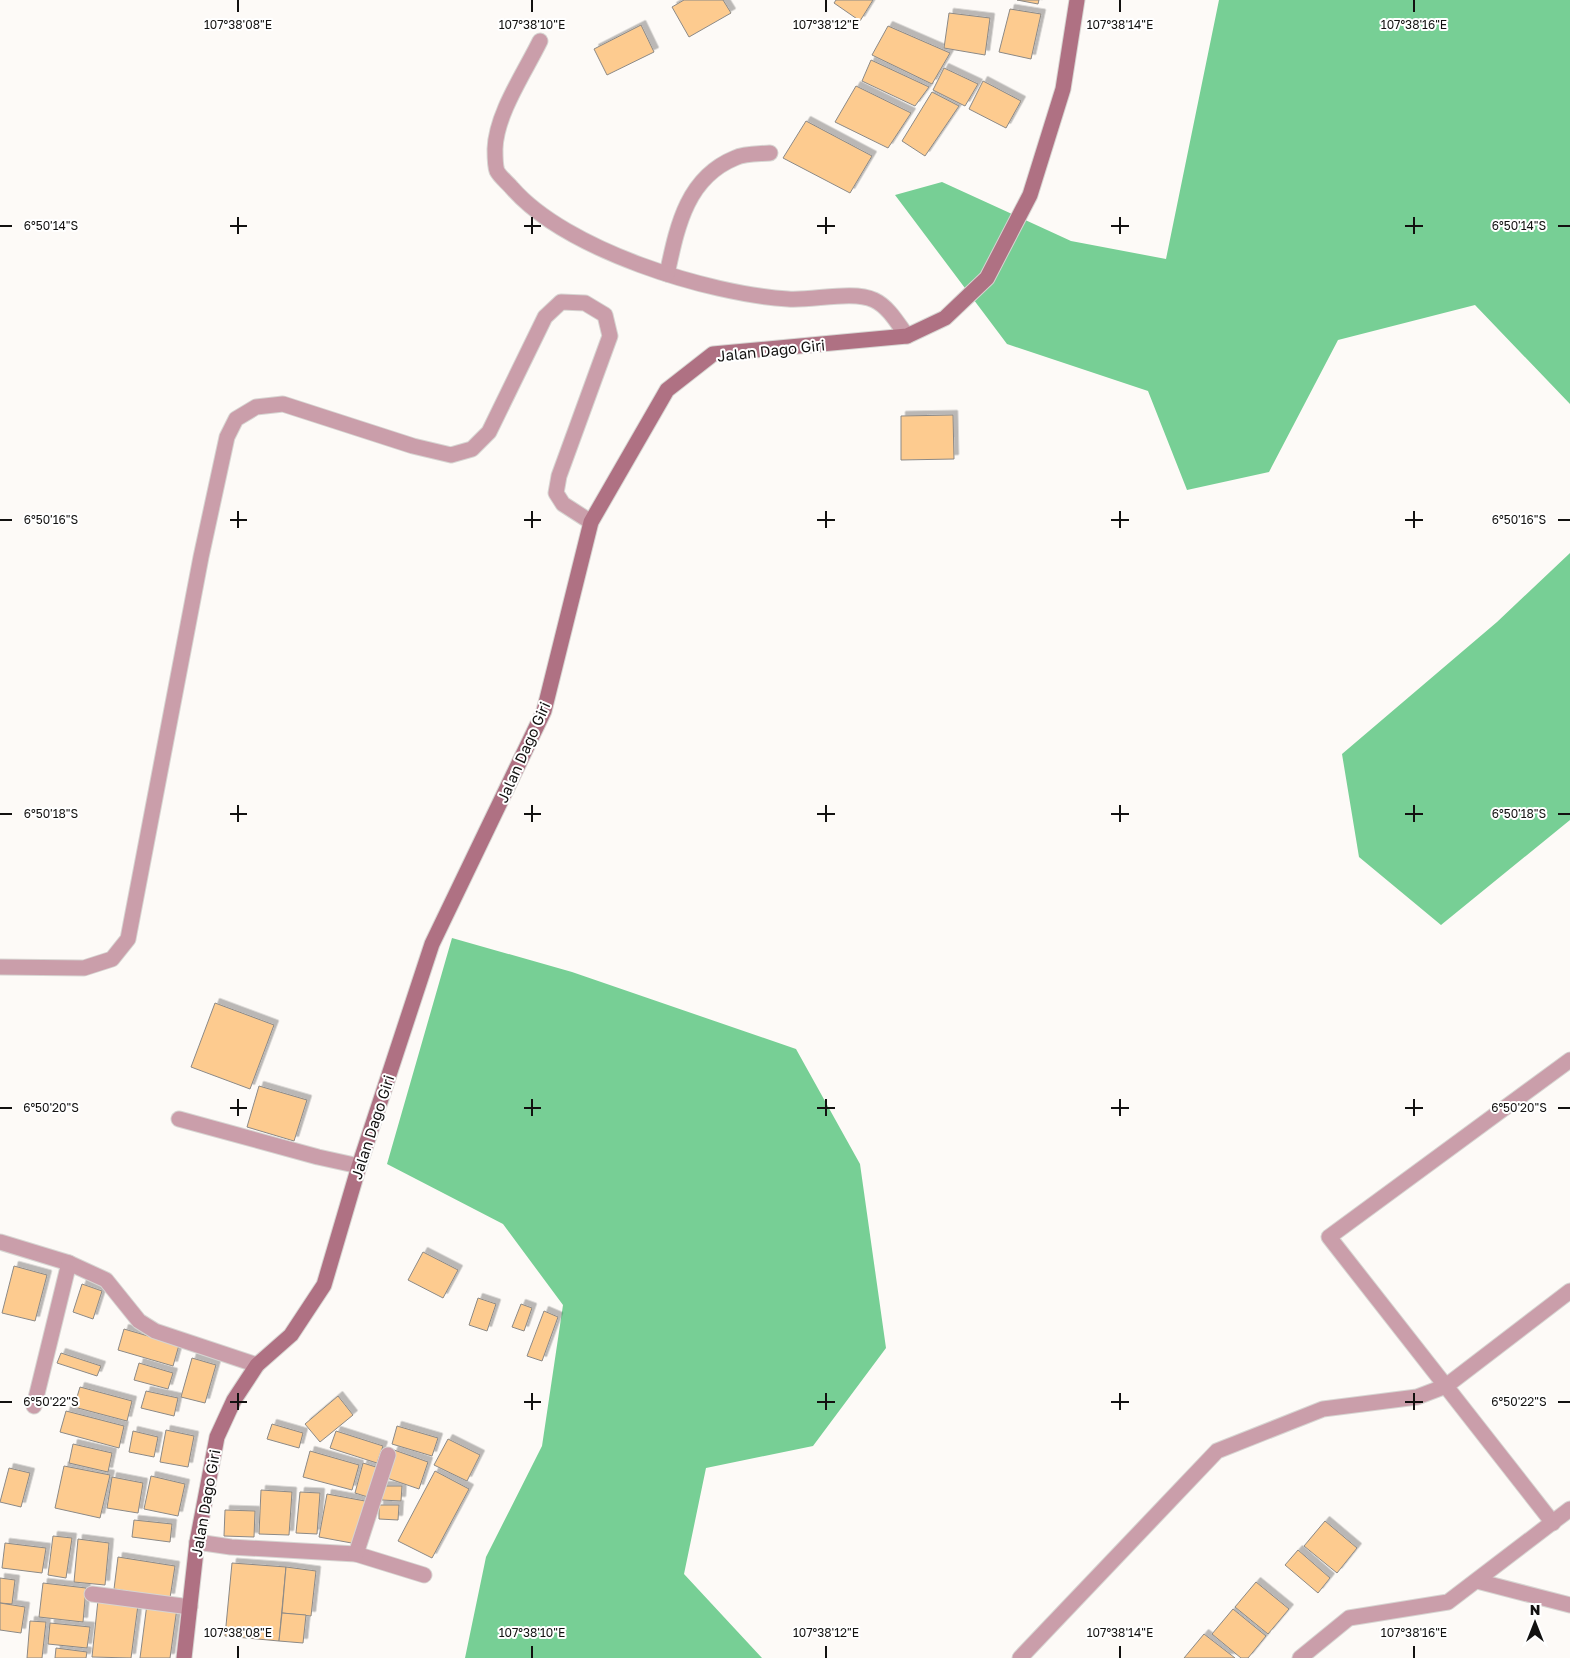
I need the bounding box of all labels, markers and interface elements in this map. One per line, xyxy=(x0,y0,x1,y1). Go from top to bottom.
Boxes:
text: 107°38'08"E xyxy=(204,17,272,32)
text: 107°38'10"E xyxy=(499,17,565,32)
text: 107°38'12"E xyxy=(793,17,859,32)
text: 107°38'14"E xyxy=(1087,17,1153,32)
text: 107°38'16"E xyxy=(1381,17,1447,32)
text: 6°50'14"S xyxy=(24,218,79,233)
text: 6°50'14"S xyxy=(1492,218,1547,233)
street label: Jalan Dago Giri xyxy=(716,335,826,365)
text: 6°50'16"S xyxy=(24,512,79,527)
text: 6°50'16"S xyxy=(1492,512,1547,527)
street label: Jalan Dago Giri xyxy=(493,699,553,805)
text: 6°50'18"S xyxy=(24,806,79,821)
text: 6°50'18"S xyxy=(1492,806,1547,821)
street label: Jalan Dago Giri xyxy=(347,1073,397,1181)
text: 6°50'20"S xyxy=(23,1100,79,1115)
text: 6°50'20"S xyxy=(1491,1100,1547,1115)
text: 6°50'22"S xyxy=(23,1394,79,1409)
text: 6°50'22"S xyxy=(1491,1394,1547,1409)
street label: Jalan Dago Giri xyxy=(187,1448,223,1558)
north arrow xyxy=(1510,1598,1560,1648)
text: N xyxy=(1530,1601,1540,1618)
text: 107°38'08"E xyxy=(204,1625,272,1640)
text: 107°38'10"E xyxy=(499,1625,565,1640)
text: 107°38'12"E xyxy=(793,1625,859,1640)
text: 107°38'14"E xyxy=(1087,1625,1153,1640)
text: 107°38'16"E xyxy=(1381,1625,1447,1640)

